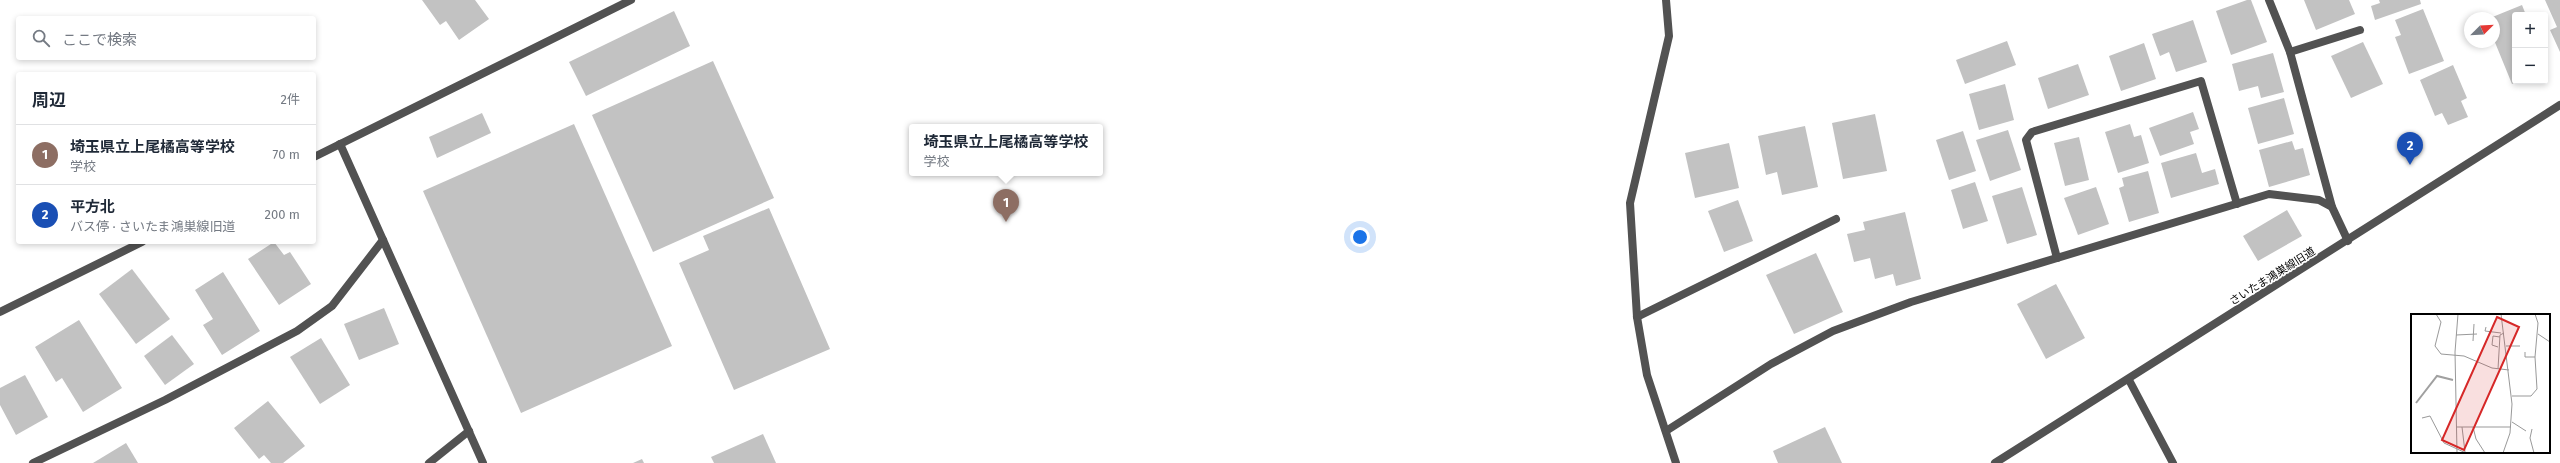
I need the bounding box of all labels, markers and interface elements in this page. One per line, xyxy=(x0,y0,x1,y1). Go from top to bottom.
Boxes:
north arrow xyxy=(2464,12,2500,48)
map controls xyxy=(2512,12,2548,84)
button: + xyxy=(2512,12,2548,48)
search box xyxy=(16,16,316,60)
icon: search xyxy=(30,27,52,49)
text: ここで検索 xyxy=(62,31,137,49)
button: − xyxy=(2512,48,2548,84)
text: 周辺 xyxy=(32,90,66,111)
text: 2件 xyxy=(281,92,300,107)
popup xyxy=(909,124,1103,176)
pin: 2 xyxy=(2397,132,2423,165)
text: 埼玉県立上尾橘高等学校 xyxy=(923,133,1089,151)
text: 埼玉県立上尾橘高等学校 xyxy=(70,138,235,156)
text: 1 xyxy=(42,147,48,162)
text: 70 m xyxy=(273,147,300,162)
text: 学校 xyxy=(923,154,950,169)
text: 学校 xyxy=(70,159,96,174)
pin: 1 xyxy=(993,189,1019,222)
text: 平方北 xyxy=(70,198,115,216)
text: 2 xyxy=(42,207,48,222)
text: 200 m xyxy=(264,207,300,222)
text: バス停 · さいたま鴻巣線旧道 xyxy=(70,219,236,234)
your location xyxy=(1350,227,1370,247)
street label: さいたま鴻巣線旧道 xyxy=(2227,245,2318,308)
inset map xyxy=(2411,314,2550,453)

